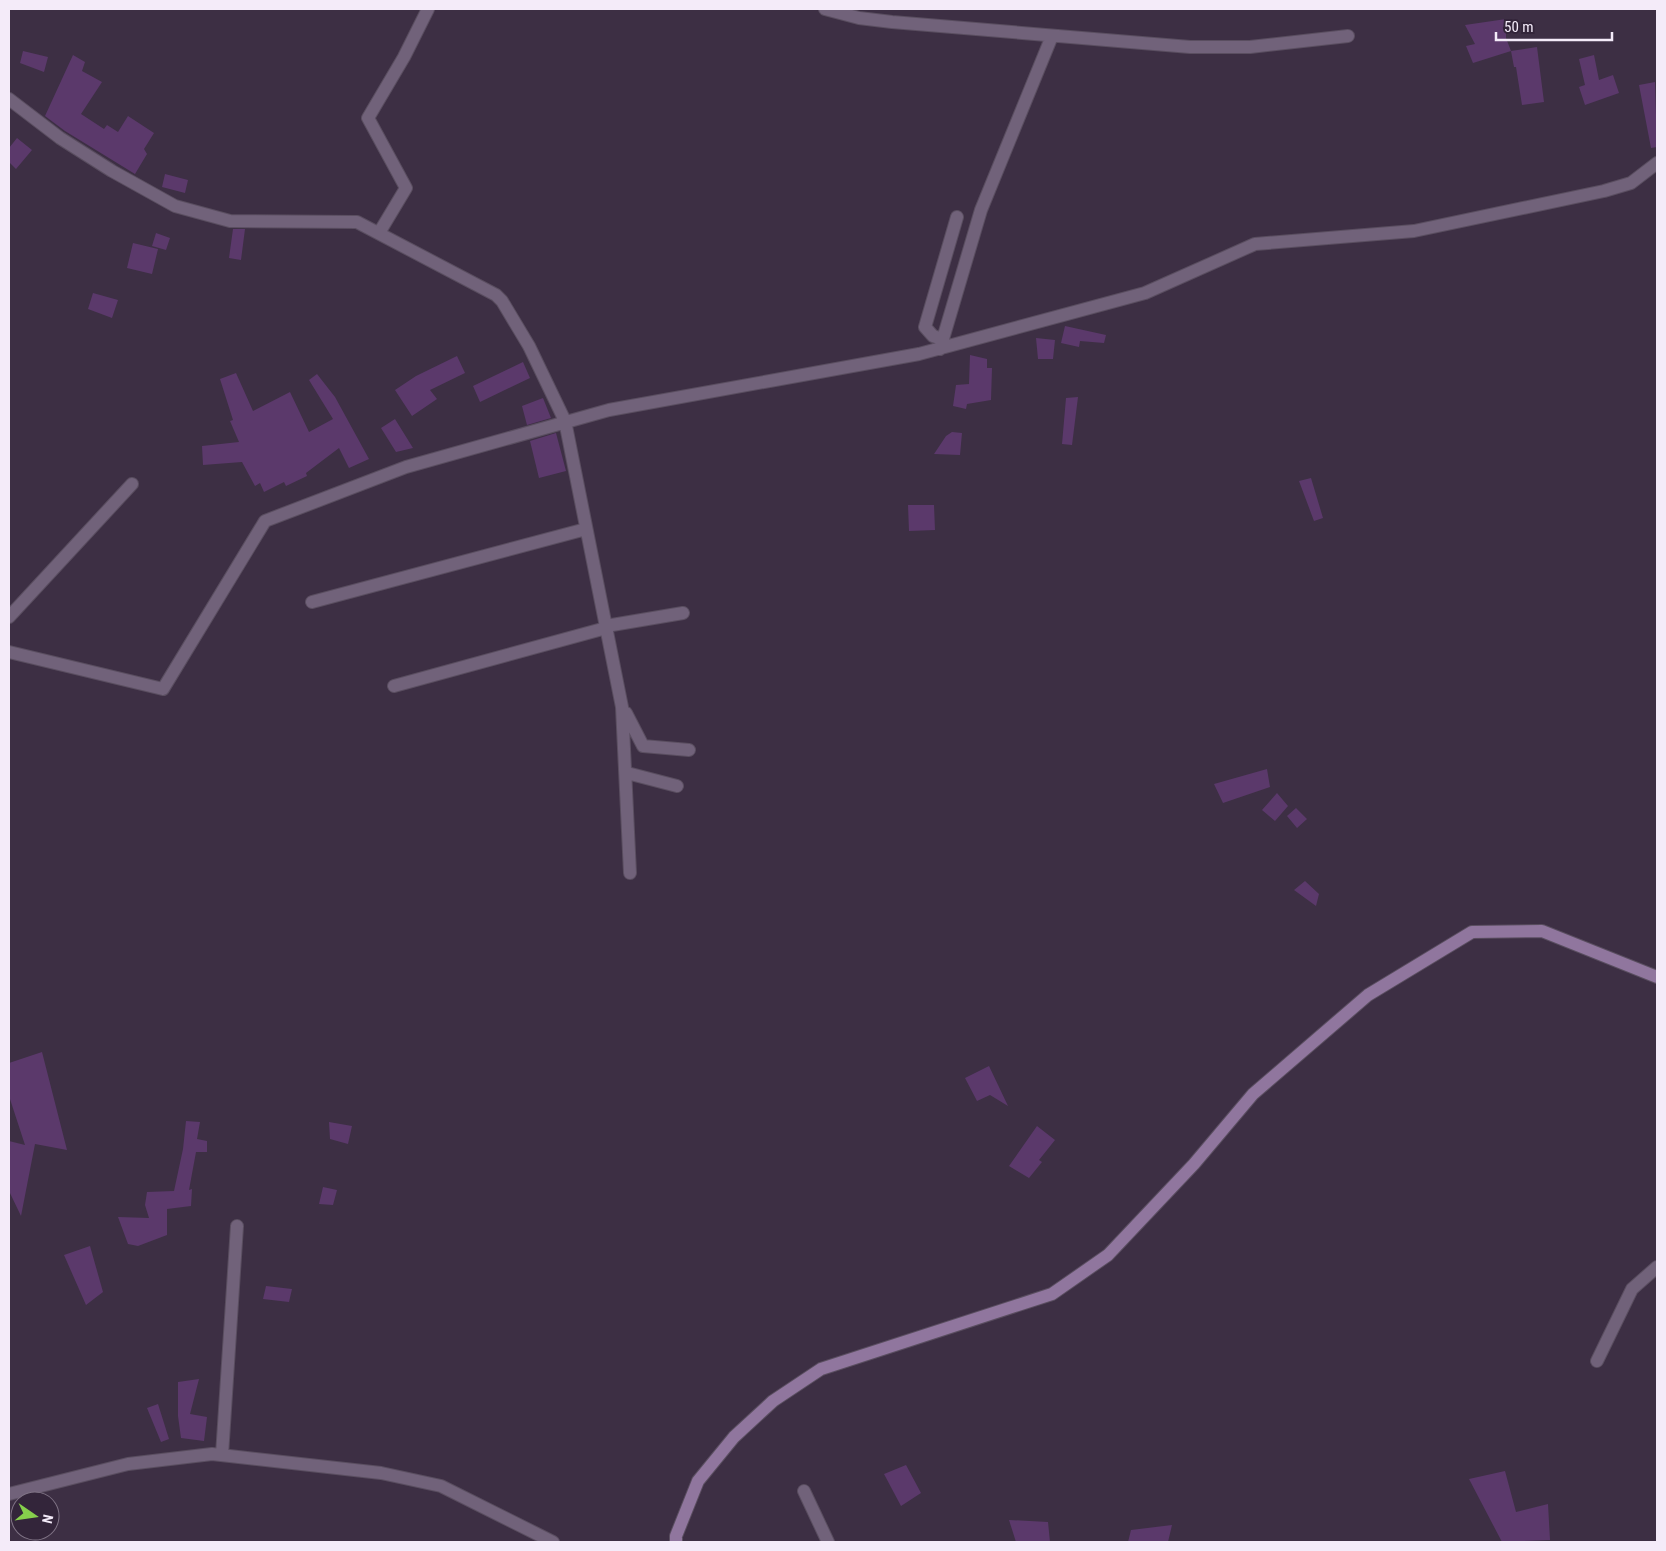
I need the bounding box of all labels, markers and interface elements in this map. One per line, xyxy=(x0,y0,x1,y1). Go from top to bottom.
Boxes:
scale bar xyxy=(1496,10,1612,42)
text: 50 m xyxy=(1504,18,1534,36)
north arrow xyxy=(10,1491,60,1541)
text: N xyxy=(39,1513,56,1525)

